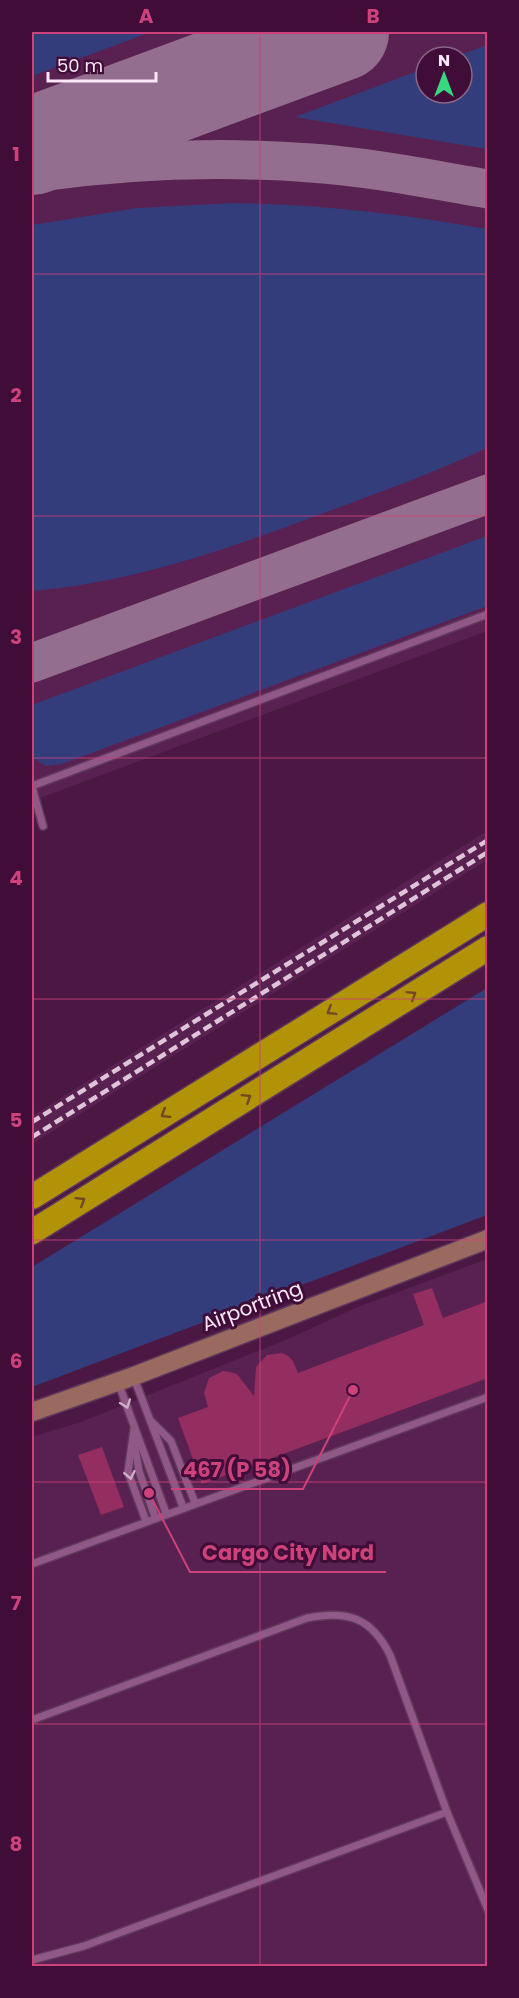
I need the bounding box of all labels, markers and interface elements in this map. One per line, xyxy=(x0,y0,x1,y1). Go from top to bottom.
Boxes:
text: A xyxy=(139,2,154,30)
text: B xyxy=(366,2,380,30)
scale bar xyxy=(48,45,156,83)
north arrow xyxy=(414,45,474,105)
text: N xyxy=(438,49,450,72)
text: 50 m xyxy=(57,53,103,78)
text: 1 xyxy=(12,140,20,168)
text: 2 xyxy=(10,381,22,409)
text: 3 xyxy=(10,623,22,651)
text: 4 xyxy=(9,864,23,892)
one-way arrow xyxy=(406,990,416,1002)
one-way arrow xyxy=(327,1004,337,1016)
one-way arrow xyxy=(240,1094,251,1105)
text: 5 xyxy=(10,1106,23,1134)
one-way arrow xyxy=(161,1107,171,1119)
one-way arrow xyxy=(75,1197,85,1209)
street label: Airportring xyxy=(198,1274,306,1338)
text: 6 xyxy=(10,1347,22,1375)
one-way arrow xyxy=(119,1398,131,1409)
callout: 467 (P 58) xyxy=(171,1450,303,1489)
text: 467 (P 58) xyxy=(183,1455,291,1484)
one-way arrow xyxy=(123,1470,136,1480)
callout: Cargo City Nord xyxy=(190,1533,386,1572)
text: Cargo City Nord xyxy=(202,1538,374,1567)
text: 7 xyxy=(11,1589,22,1617)
text: 8 xyxy=(10,1830,22,1858)

